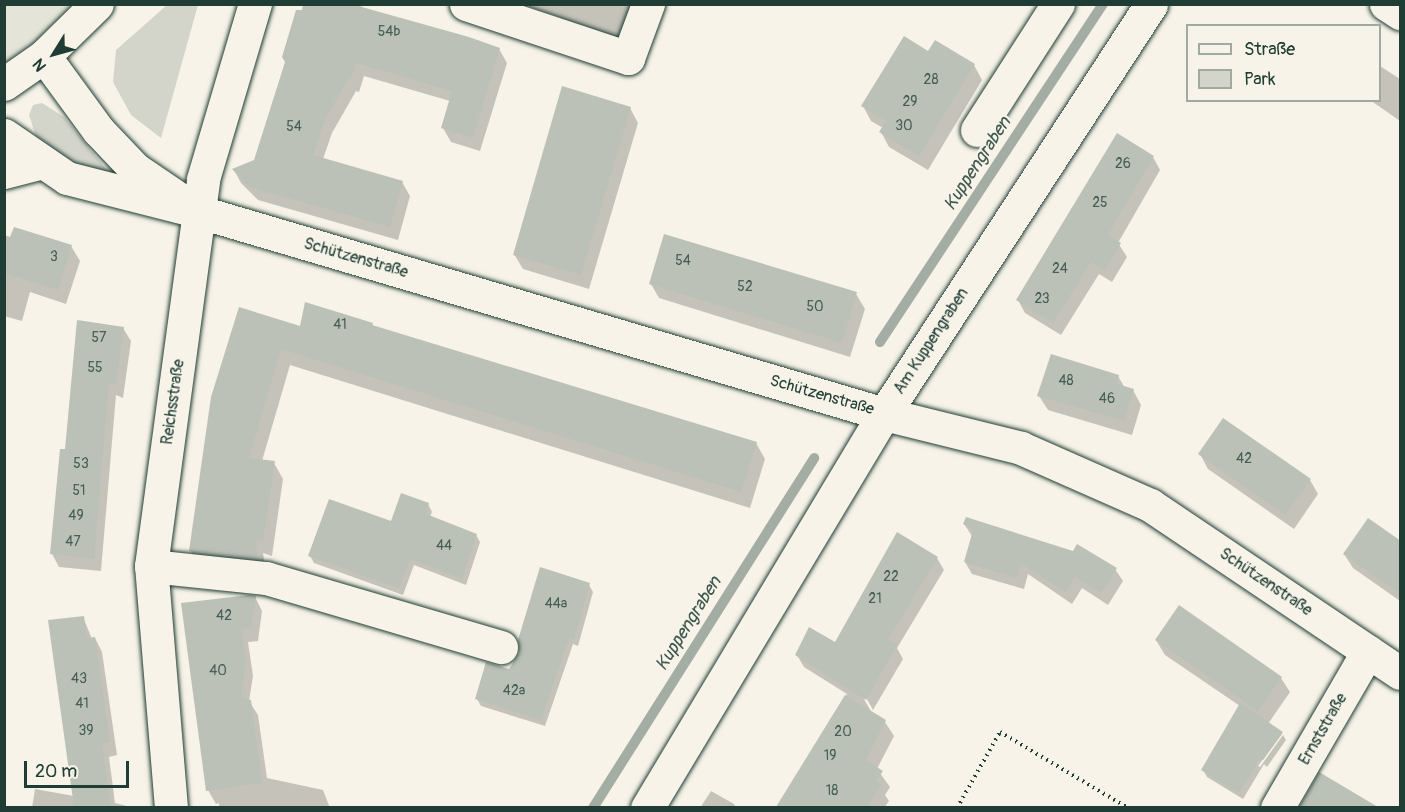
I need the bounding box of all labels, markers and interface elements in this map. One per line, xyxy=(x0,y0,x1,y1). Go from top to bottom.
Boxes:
north arrow xyxy=(24,24,84,84)
house number: 54b xyxy=(378,24,400,40)
legend xyxy=(1186,24,1381,102)
text: Straße xyxy=(1244,38,1295,61)
text: N xyxy=(28,54,51,75)
text: Park xyxy=(1244,68,1276,91)
house number: 28 xyxy=(924,72,938,88)
house number: 29 xyxy=(902,94,918,110)
water label: Kuppengraben xyxy=(940,113,1016,215)
house number: 30 xyxy=(895,118,913,134)
house number: 54 xyxy=(286,119,302,135)
house number: 26 xyxy=(1115,156,1131,172)
house number: 25 xyxy=(1092,195,1108,211)
street label: Schützenstraße xyxy=(302,234,410,282)
house number: 3 xyxy=(50,249,58,265)
house number: 54 xyxy=(675,253,691,269)
house number: 24 xyxy=(1052,261,1068,277)
house number: 52 xyxy=(737,279,753,295)
street label: Am Kuppengraben xyxy=(889,284,973,398)
house number: 23 xyxy=(1034,291,1050,307)
house number: 50 xyxy=(806,299,824,315)
house number: 41 xyxy=(333,317,347,333)
house number: 57 xyxy=(92,330,106,346)
street label: Reichsstraße xyxy=(157,358,189,446)
house number: 55 xyxy=(87,360,103,376)
street label: Schützenstraße xyxy=(768,371,876,419)
house number: 48 xyxy=(1058,373,1074,389)
house number: 46 xyxy=(1099,391,1115,407)
house number: 42 xyxy=(1236,451,1252,467)
house number: 53 xyxy=(73,456,89,472)
house number: 51 xyxy=(72,483,86,499)
house number: 49 xyxy=(68,508,84,524)
house number: 47 xyxy=(65,534,81,550)
house number: 44 xyxy=(436,538,452,554)
street label: Schützenstraße xyxy=(1216,544,1316,620)
house number: 22 xyxy=(883,569,899,585)
water label: Kuppengraben xyxy=(651,573,727,675)
house number: 21 xyxy=(868,591,882,607)
house number: 44a xyxy=(545,596,567,612)
house number: 42 xyxy=(216,608,232,624)
house number: 40 xyxy=(209,663,227,679)
house number: 43 xyxy=(71,671,87,687)
house number: 42a xyxy=(503,683,525,699)
street label: Ernststraße xyxy=(1295,690,1351,768)
house number: 41 xyxy=(75,696,89,712)
house number: 39 xyxy=(78,723,94,739)
house number: 20 xyxy=(834,724,852,740)
house number: 19 xyxy=(824,748,836,764)
scale bar xyxy=(27,749,132,787)
text: 20 m xyxy=(35,760,77,783)
house number: 18 xyxy=(826,783,838,799)

